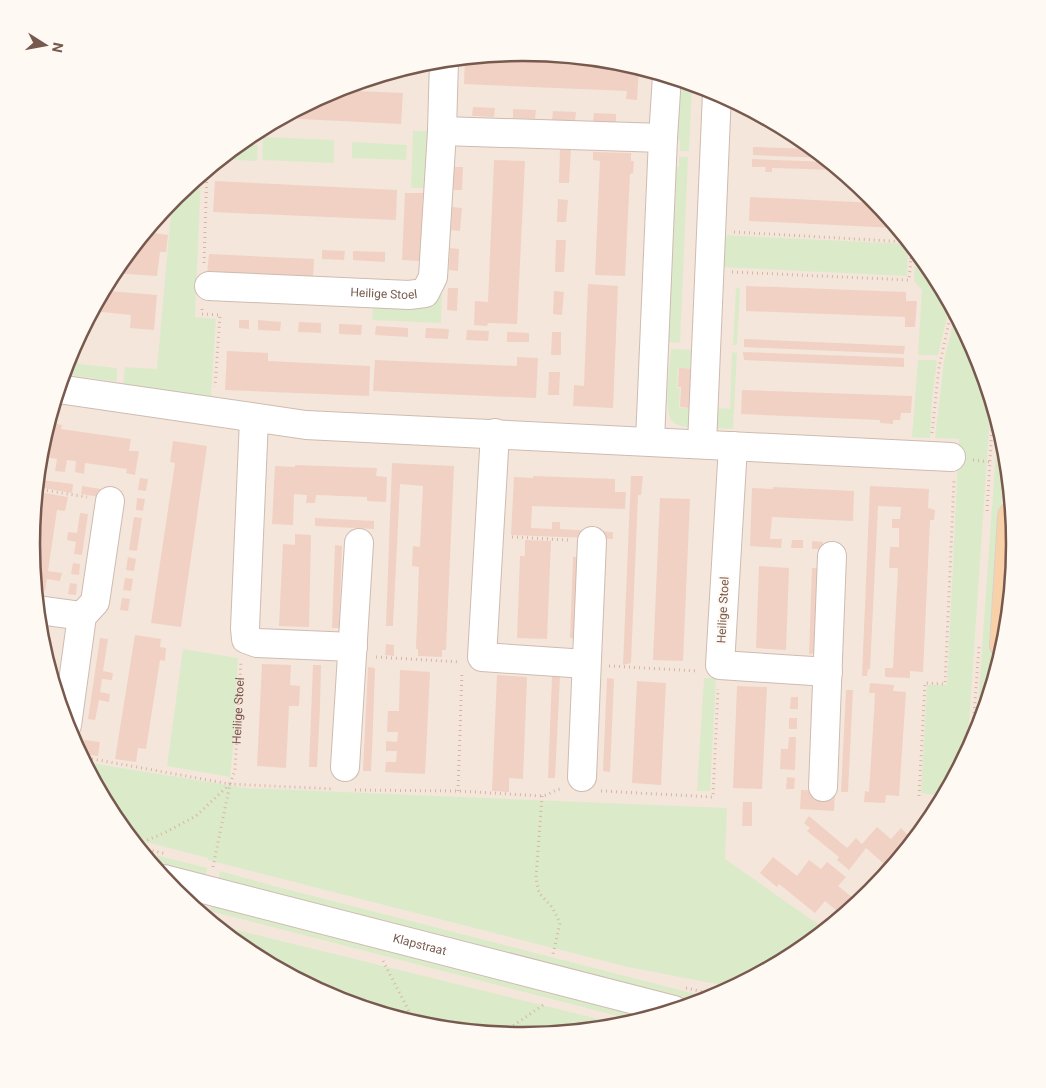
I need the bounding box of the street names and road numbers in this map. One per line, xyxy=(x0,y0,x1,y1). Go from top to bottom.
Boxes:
street label: Heilige Stoel xyxy=(350,285,418,302)
street label: Heilige Stoel xyxy=(714,576,732,644)
street label: Heilige Stoel xyxy=(229,677,247,744)
street label: Klapstraat xyxy=(391,931,448,958)

